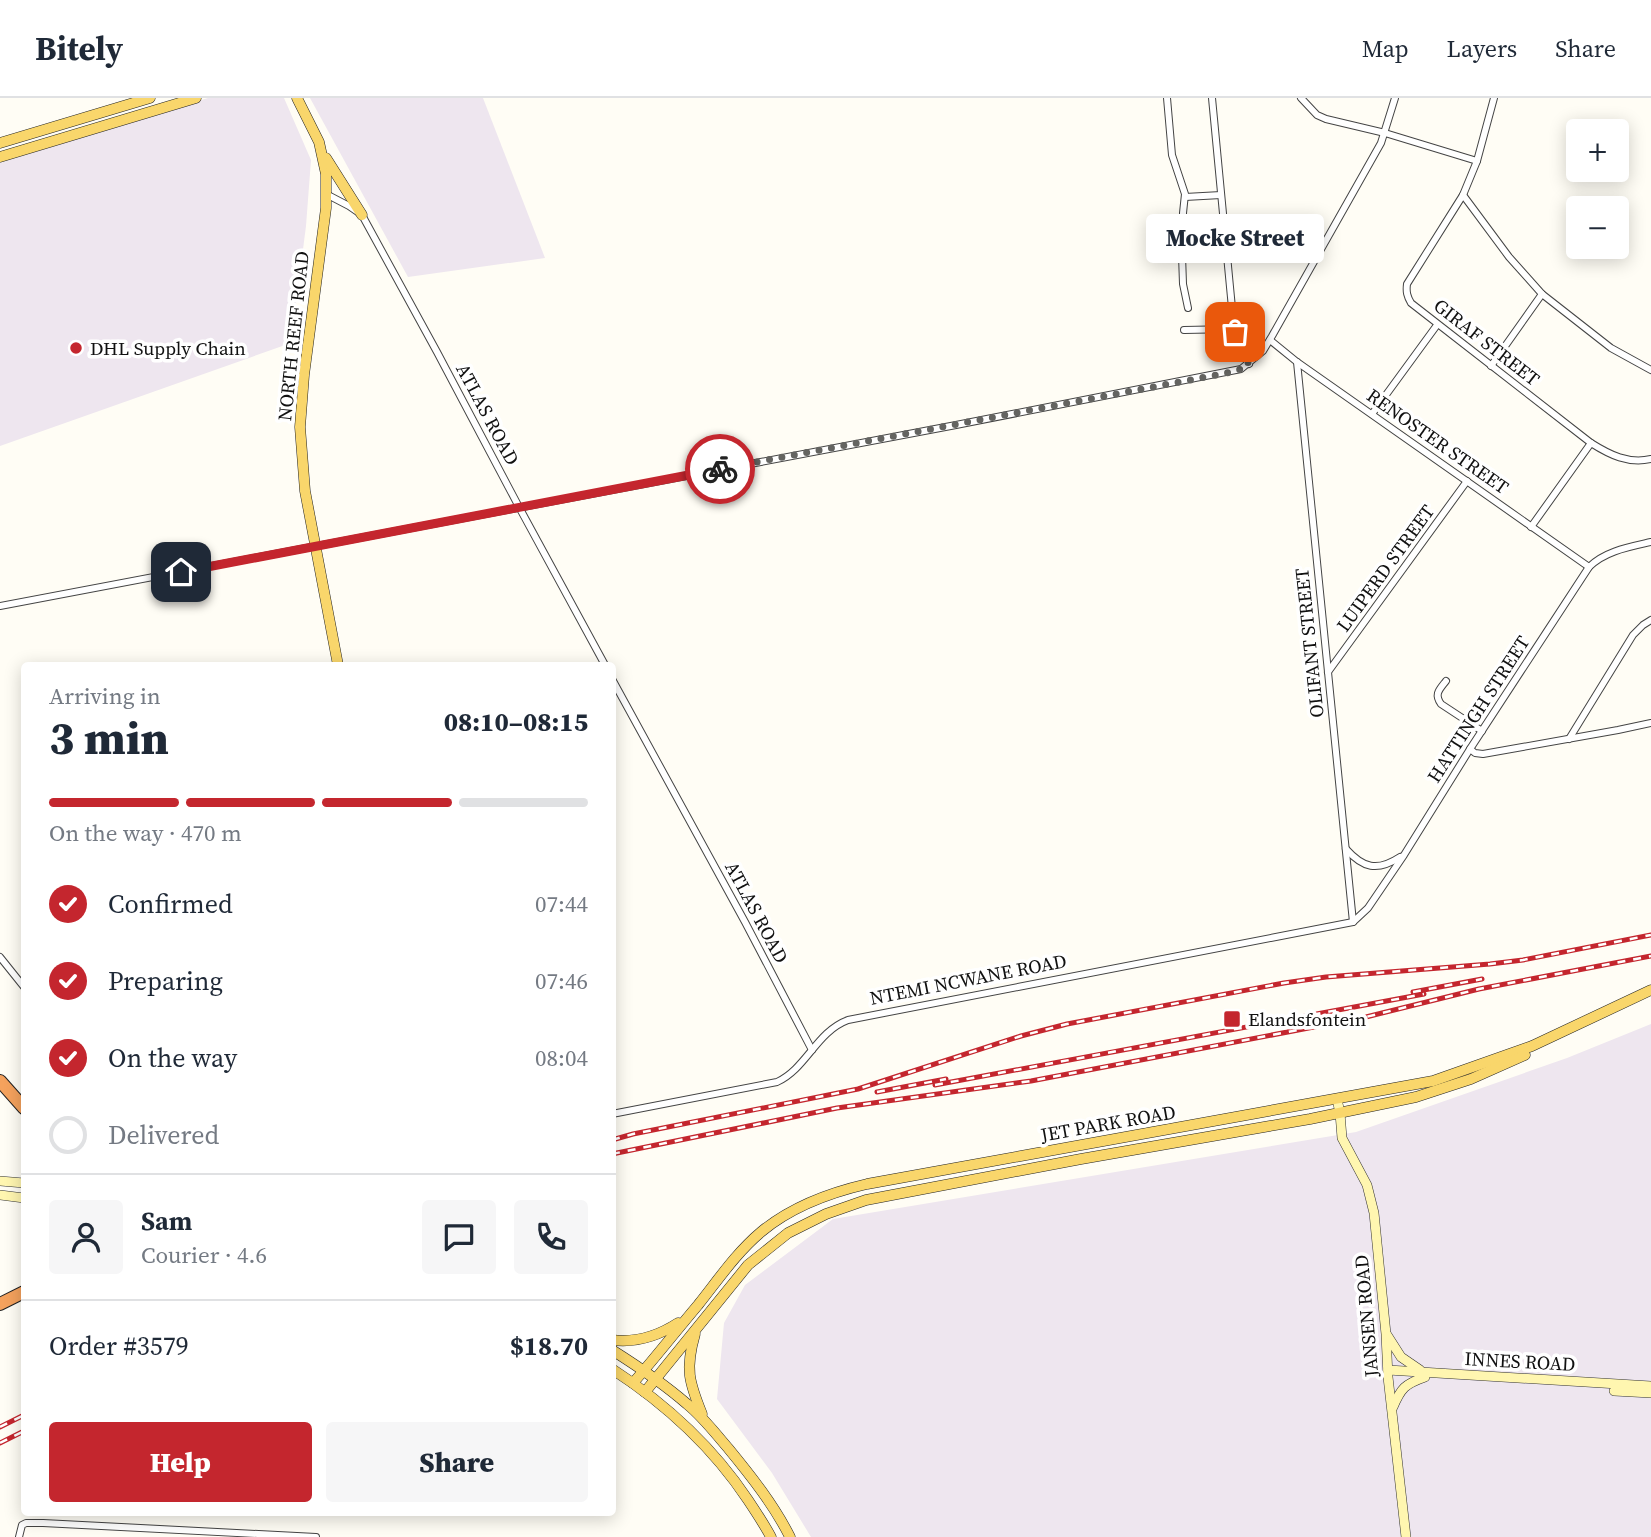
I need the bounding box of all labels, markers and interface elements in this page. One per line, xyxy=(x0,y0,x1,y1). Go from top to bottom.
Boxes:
text: Bitely xyxy=(35,26,123,71)
text: Map xyxy=(1362,32,1409,65)
text: Layers xyxy=(1447,32,1517,65)
text: Share xyxy=(1555,32,1616,65)
map controls xyxy=(1566,119,1629,259)
button: + xyxy=(1566,119,1629,182)
button: − xyxy=(1566,196,1629,259)
callout: Mocke Street xyxy=(1146,213,1324,262)
text: Mocke Street xyxy=(1166,222,1304,254)
street label: NORTH REEF ROAD xyxy=(271,250,315,422)
street label: GIRAF STREET xyxy=(1429,292,1546,392)
pin xyxy=(1205,302,1265,362)
icon: bag xyxy=(1216,313,1254,351)
place label: DHL Supply Chain xyxy=(90,335,246,361)
marker: DHL Supply Chain xyxy=(68,340,84,356)
street label: ATLAS ROAD xyxy=(450,359,526,469)
street label: RENOSTER STREET xyxy=(1362,382,1515,500)
courier xyxy=(685,434,755,504)
icon: bike xyxy=(701,450,739,488)
street label: LUIPERD STREET xyxy=(1330,499,1440,637)
pin xyxy=(151,542,211,602)
icon: home xyxy=(162,553,200,591)
street label: OLIFANT STREET xyxy=(1288,566,1330,719)
street label: HATTINGH STREET xyxy=(1421,630,1536,787)
text: Arriving in xyxy=(49,680,161,712)
text: 08:10–08:15 xyxy=(444,704,588,740)
text: 3 min xyxy=(49,706,169,769)
text: On the way · 470 m xyxy=(49,817,242,849)
street label: ATLAS ROAD xyxy=(719,857,795,967)
icon: check xyxy=(49,885,87,923)
text: Confirmed xyxy=(108,886,233,922)
text: 07:44 xyxy=(535,888,588,920)
street label: NTEMI NCWANE ROAD xyxy=(867,947,1069,1011)
icon: check xyxy=(49,962,87,1000)
text: Preparing xyxy=(108,963,223,999)
text: 07:46 xyxy=(535,965,588,997)
place label: Elandsfontein xyxy=(1248,1006,1366,1032)
marker: Elandsfontein xyxy=(1222,1009,1242,1029)
icon: check xyxy=(49,1039,87,1077)
text: On the way xyxy=(108,1040,237,1076)
text: 08:04 xyxy=(535,1042,588,1074)
street label: JET PARK ROAD xyxy=(1037,1098,1178,1148)
text: Delivered xyxy=(108,1117,219,1153)
button: person xyxy=(49,1200,123,1274)
button: chat xyxy=(422,1200,496,1274)
button: phone xyxy=(514,1200,588,1274)
text: Sam xyxy=(141,1203,192,1239)
text: Courier · 4.6 xyxy=(141,1239,267,1271)
street label: JANSEN ROAD xyxy=(1348,1254,1384,1379)
text: Order #3579 xyxy=(49,1328,189,1364)
text: $18.70 xyxy=(510,1328,588,1364)
street label: INNES ROAD xyxy=(1464,1345,1576,1377)
button: Help xyxy=(49,1422,312,1502)
button: Share xyxy=(326,1422,588,1502)

